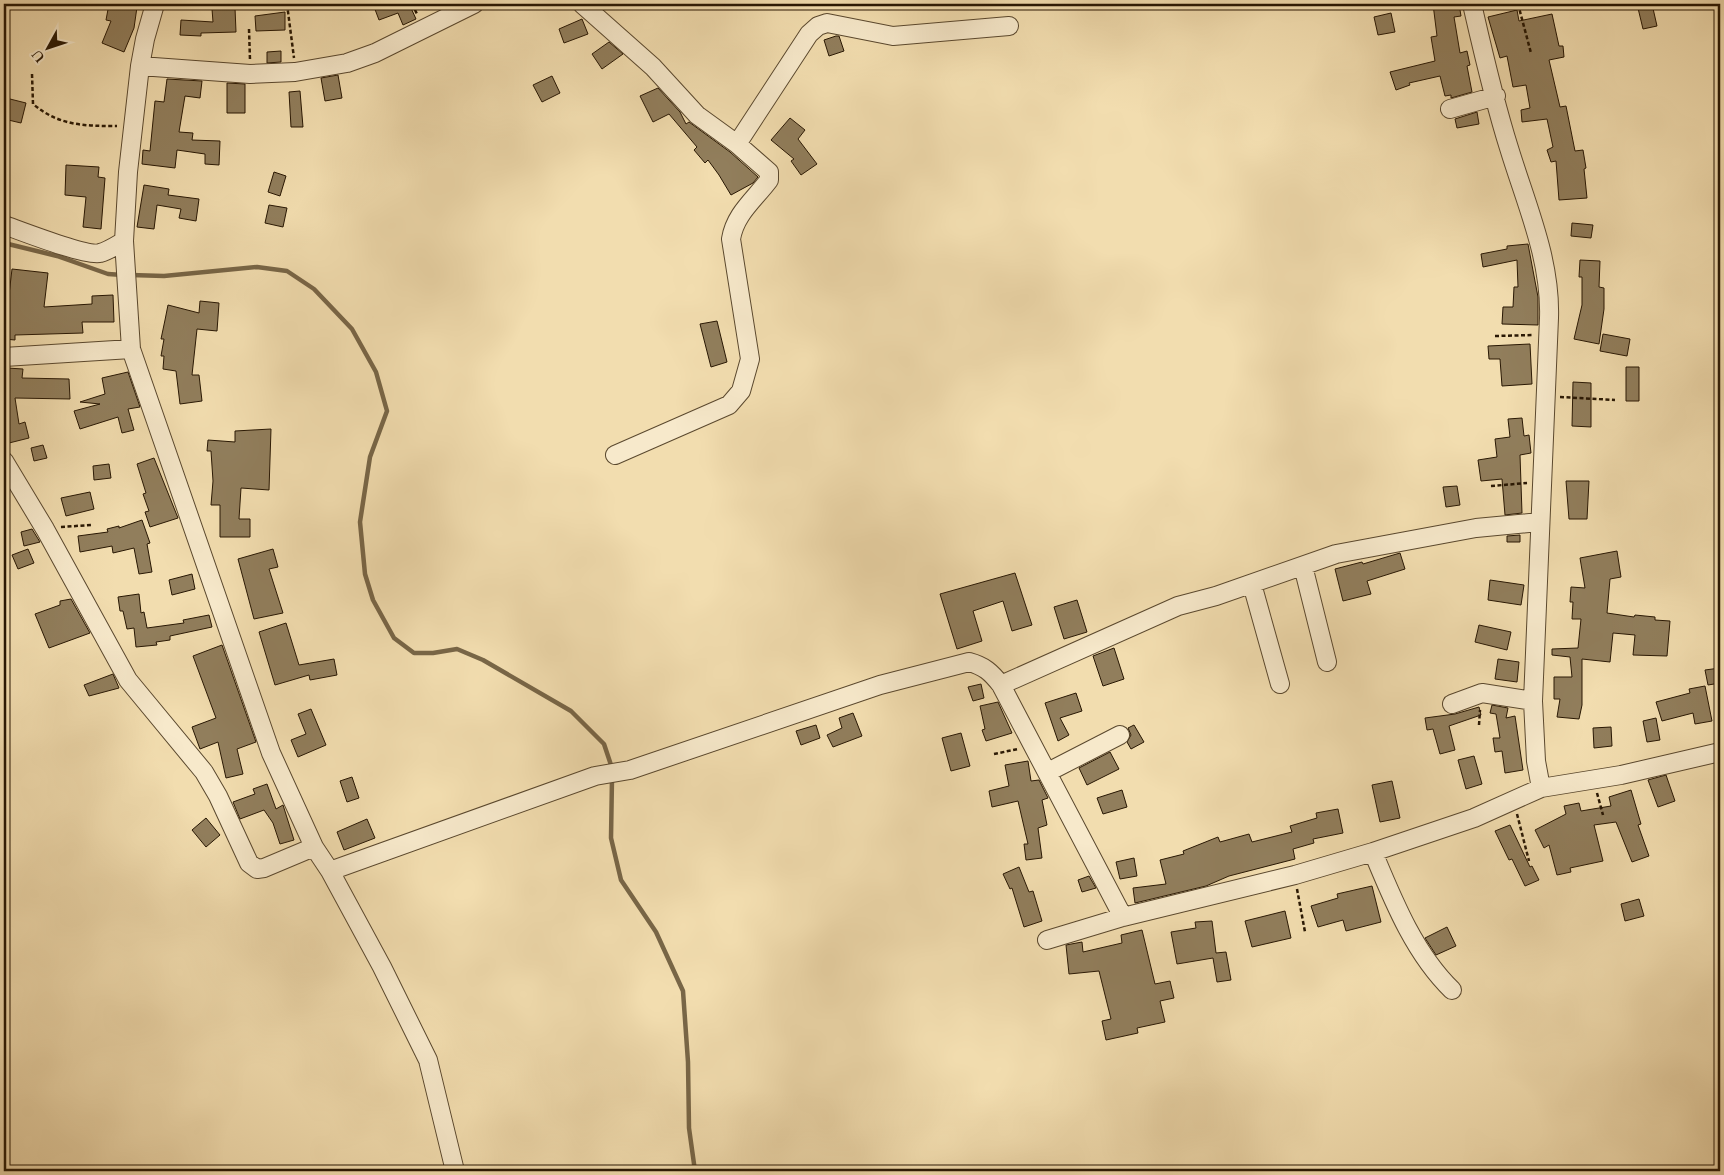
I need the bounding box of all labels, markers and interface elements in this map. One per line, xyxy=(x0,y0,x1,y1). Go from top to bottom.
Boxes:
north arrow xyxy=(22,22,72,72)
text: U xyxy=(27,45,49,67)

